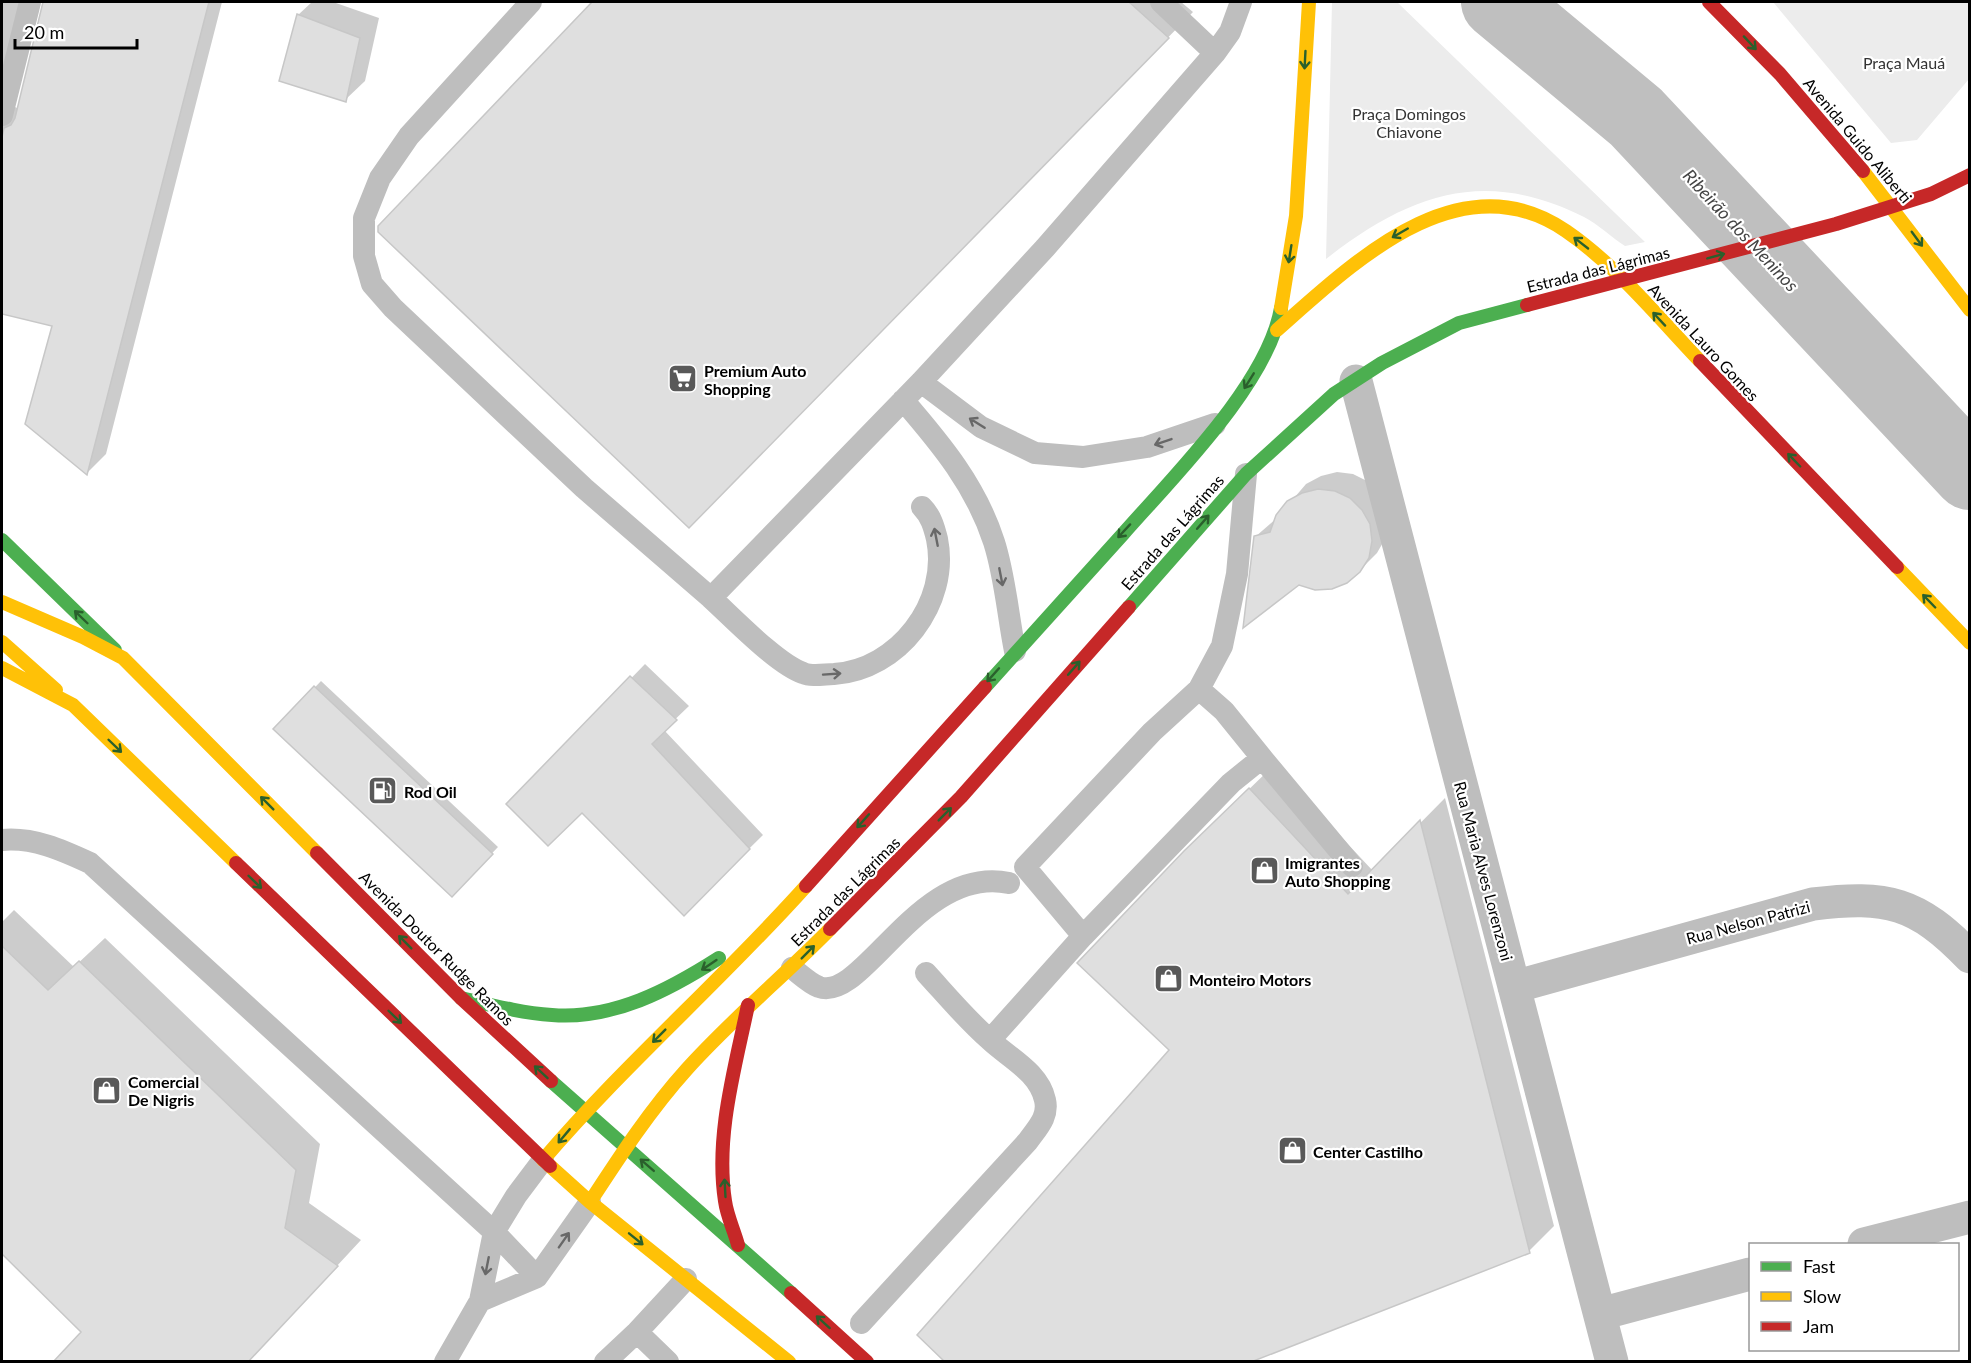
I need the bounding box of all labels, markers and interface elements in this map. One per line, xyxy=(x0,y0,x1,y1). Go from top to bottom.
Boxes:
scale bar xyxy=(15,12,136,50)
text: 20 m xyxy=(24,21,64,43)
one-way arrow xyxy=(1743,35,1757,50)
one-way arrow xyxy=(1300,49,1311,69)
park label: Praça Mauá xyxy=(1863,53,1945,72)
street label: Avenida Guido Aliberti xyxy=(1800,73,1916,207)
park label: Praça Domingos Chiavone xyxy=(1352,104,1466,141)
water label: Ribeirão dos Meninos xyxy=(1679,164,1803,296)
one-way arrow xyxy=(1392,227,1409,239)
one-way arrow xyxy=(1911,230,1923,246)
one-way arrow xyxy=(1573,236,1589,249)
street label: Estrada das Lágrimas xyxy=(1525,242,1671,296)
one-way arrow xyxy=(1284,244,1295,263)
one-way arrow xyxy=(1706,250,1725,261)
street label: Avenida Lauro Gomes xyxy=(1645,279,1763,405)
one-way arrow xyxy=(1652,312,1666,327)
place label: Premium Auto Shopping xyxy=(704,361,806,398)
supermarket icon: Premium Auto Shopping xyxy=(667,363,699,395)
one-way arrow xyxy=(1243,372,1255,389)
one-way arrow xyxy=(969,417,986,429)
one-way arrow xyxy=(1154,437,1173,448)
one-way arrow xyxy=(1787,453,1801,468)
street label: Estrada das Lágrimas xyxy=(1117,470,1227,594)
one-way arrow xyxy=(1196,515,1210,530)
one-way arrow xyxy=(1117,523,1131,538)
one-way arrow xyxy=(930,528,941,548)
one-way arrow xyxy=(996,567,1007,586)
one-way arrow xyxy=(1921,594,1936,609)
one-way arrow xyxy=(74,610,89,624)
one-way arrow xyxy=(1067,661,1081,676)
one-way arrow xyxy=(986,667,1000,682)
one-way arrow xyxy=(822,668,842,679)
one-way arrow xyxy=(108,739,123,753)
fuel station icon: Rod Oil xyxy=(367,775,399,807)
street label: Rua Maria Alves Lorenzoni xyxy=(1451,779,1517,963)
place label: Rod Oil xyxy=(404,782,457,801)
one-way arrow xyxy=(260,796,275,811)
one-way arrow xyxy=(937,806,952,821)
one-way arrow xyxy=(857,813,870,829)
street label: Estrada das Lágrimas xyxy=(786,832,904,950)
place label: Imigrantes Auto Shopping xyxy=(1284,853,1391,890)
shop icon: Imigrantes Auto Shopping xyxy=(1248,855,1280,887)
street label: Avenida Doutor Rudge Ramos xyxy=(356,867,518,1029)
one-way arrow xyxy=(248,874,263,889)
street label: Rua Nelson Patrizi xyxy=(1684,896,1812,948)
one-way arrow xyxy=(397,934,412,949)
one-way arrow xyxy=(800,945,815,960)
one-way arrow xyxy=(701,959,718,971)
shop icon: Monteiro Motors xyxy=(1152,963,1184,995)
place label: Monteiro Motors xyxy=(1189,970,1311,989)
one-way arrow xyxy=(388,1010,403,1024)
one-way arrow xyxy=(652,1029,667,1044)
one-way arrow xyxy=(534,1065,549,1079)
place label: Comercial De Nigris xyxy=(128,1072,199,1109)
shop icon: Comercial De Nigris xyxy=(91,1074,123,1106)
one-way arrow xyxy=(557,1128,570,1144)
shop icon: Center Castilho xyxy=(1276,1135,1308,1167)
place label: Center Castilho xyxy=(1313,1142,1423,1161)
one-way arrow xyxy=(640,1158,655,1172)
one-way arrow xyxy=(719,1179,730,1199)
one-way arrow xyxy=(628,1232,644,1245)
one-way arrow xyxy=(558,1233,571,1249)
legend xyxy=(1749,1243,1959,1351)
text: Fast xyxy=(1803,1255,1836,1277)
one-way arrow xyxy=(481,1256,492,1276)
text: Slow xyxy=(1803,1285,1841,1307)
one-way arrow xyxy=(816,1315,831,1329)
text: Jam xyxy=(1803,1315,1834,1337)

